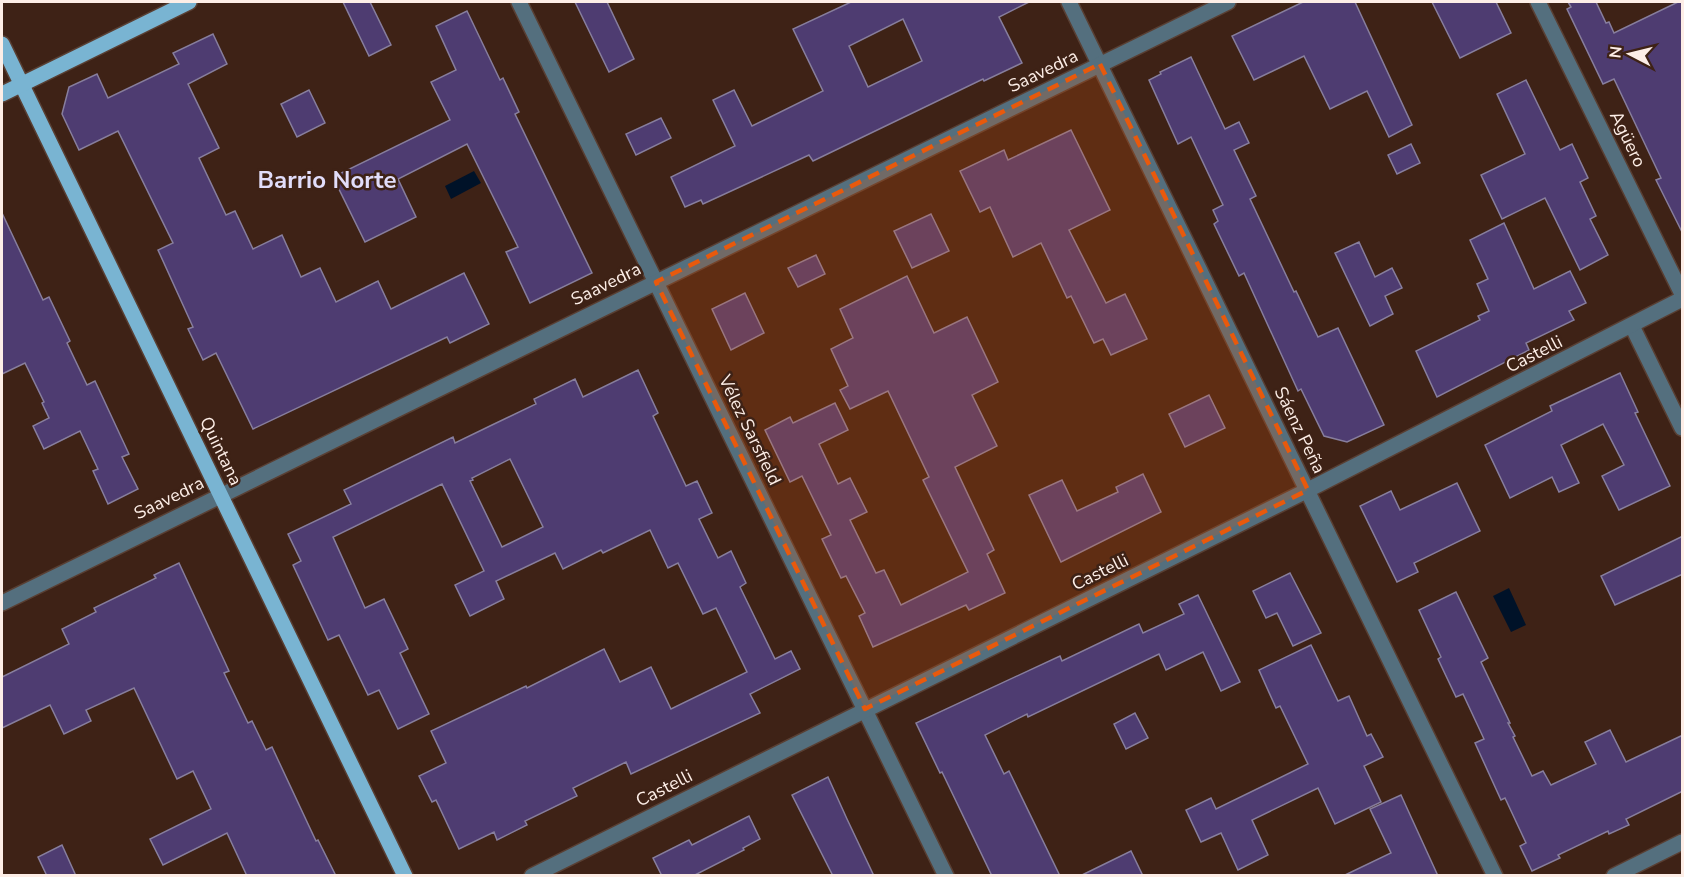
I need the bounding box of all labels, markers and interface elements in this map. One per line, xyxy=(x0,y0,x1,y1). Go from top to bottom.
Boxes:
north arrow xyxy=(1600,24,1660,84)
street label: Saavedra xyxy=(1004,44,1082,98)
text: N xyxy=(1604,45,1628,60)
street label: Agüero xyxy=(1604,107,1652,171)
district label: Barrio Norte xyxy=(258,164,396,196)
street label: Saavedra xyxy=(567,257,645,311)
street label: Castelli xyxy=(1502,330,1566,378)
street label: Vélez Sarsfield xyxy=(713,370,787,489)
street label: Sáenz Peña xyxy=(1269,383,1331,477)
street label: Quintana xyxy=(194,413,248,489)
street label: Saavedra xyxy=(130,471,208,525)
street label: Castelli xyxy=(1068,548,1132,596)
street label: Castelli xyxy=(632,764,696,812)

